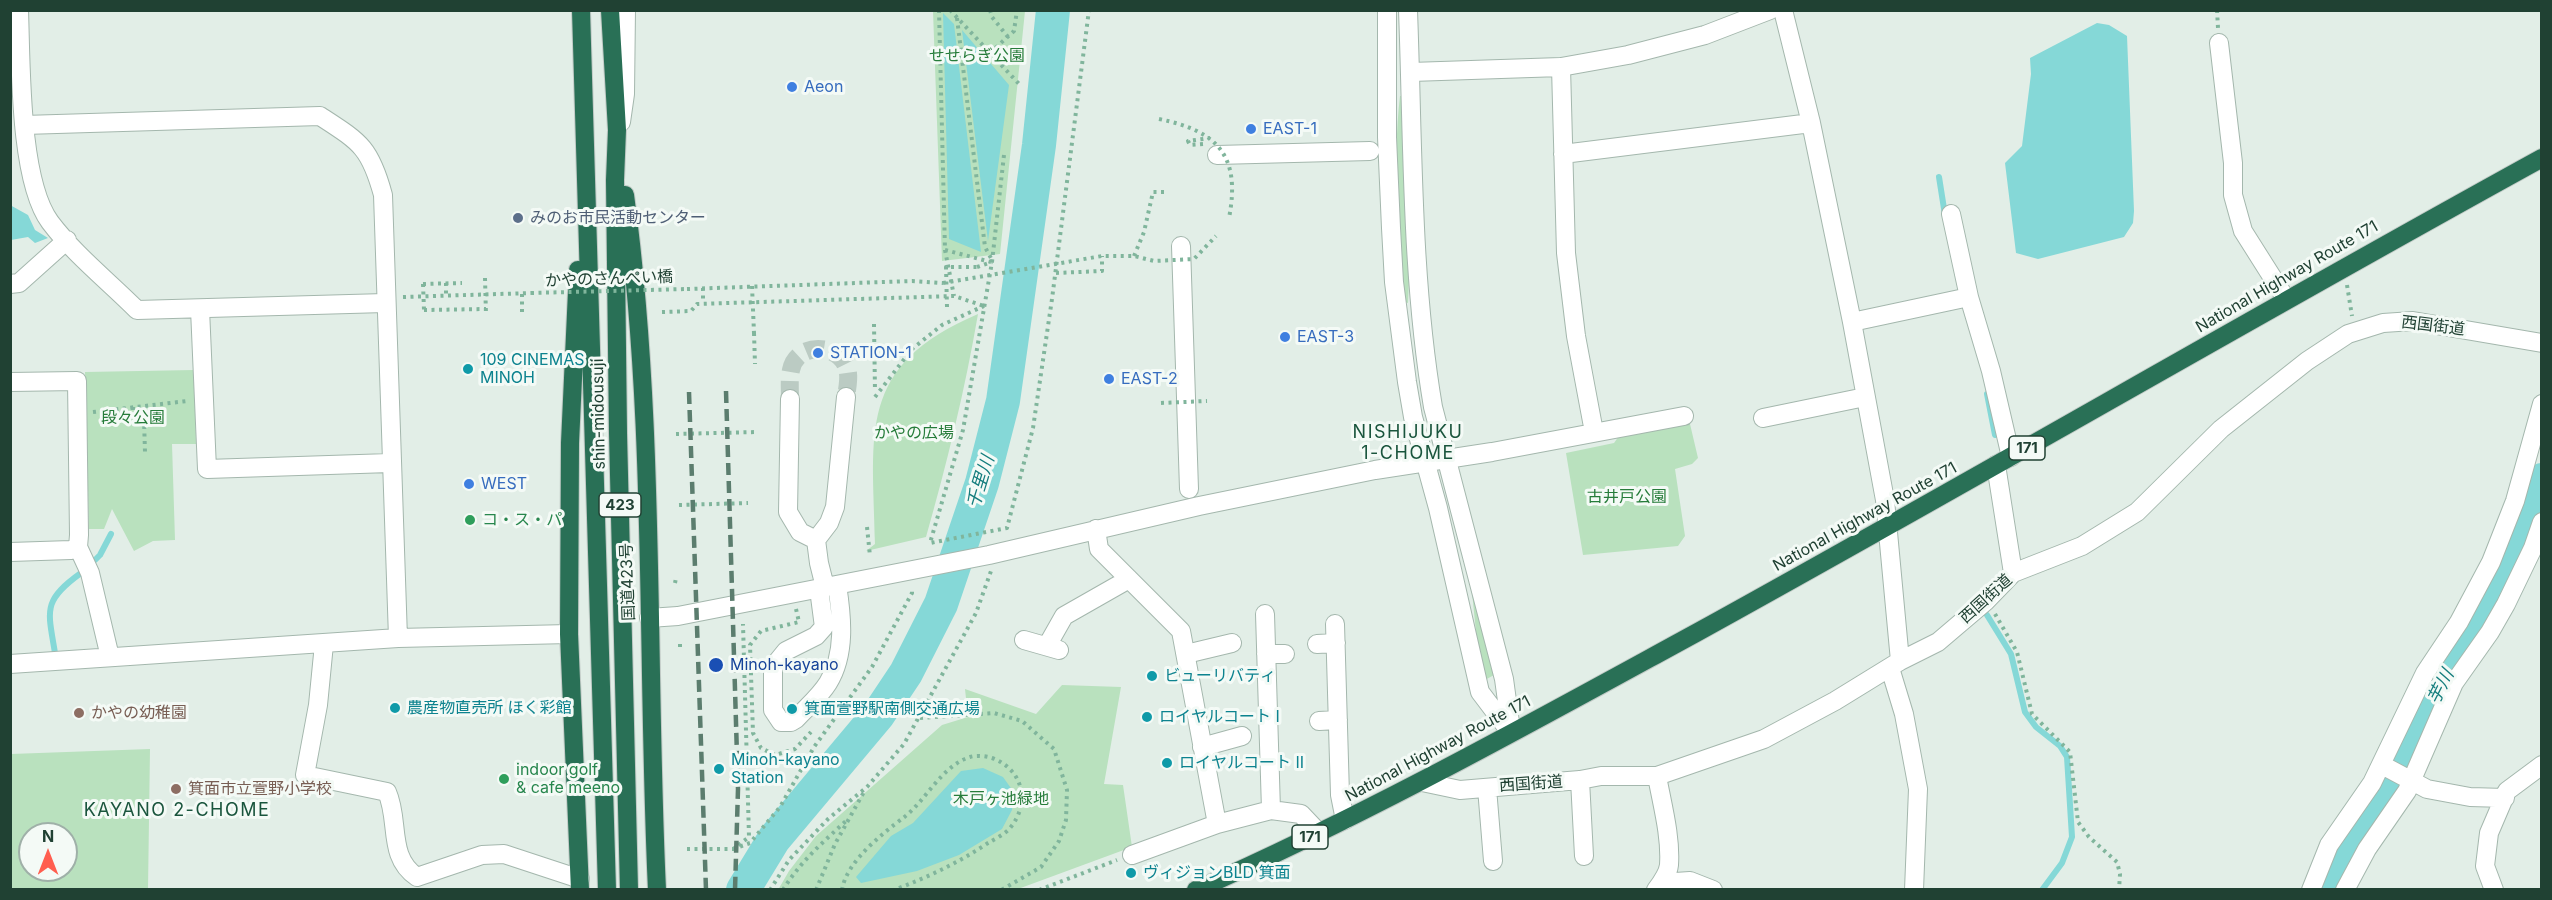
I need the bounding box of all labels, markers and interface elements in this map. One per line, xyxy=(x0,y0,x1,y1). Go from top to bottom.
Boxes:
park label: せせらぎ公園 xyxy=(929,46,1025,66)
place label: Aeon xyxy=(804,77,843,97)
marker: Aeon xyxy=(785,80,799,94)
place label: EAST-1 xyxy=(1263,119,1317,139)
marker: EAST-1 xyxy=(1244,122,1258,136)
place label: みのお市民活動センター xyxy=(530,208,706,228)
marker: みのお市民活動センター xyxy=(511,211,525,225)
street label: National Highway Route 171 xyxy=(2193,217,2381,337)
street label: かやのさんぺい橋 xyxy=(545,267,673,291)
street label: 西国街道 xyxy=(2400,313,2466,339)
place label: EAST-3 xyxy=(1297,327,1354,347)
marker: EAST-3 xyxy=(1278,330,1292,344)
place label: STATION-1 xyxy=(830,343,912,363)
marker: STATION-1 xyxy=(811,346,825,360)
place label: 109 CINEMAS MINOH xyxy=(480,350,584,388)
street label: shin-midousuji xyxy=(588,358,610,470)
marker: 109 CINEMAS MINOH xyxy=(461,362,475,376)
place label: EAST-2 xyxy=(1121,369,1178,389)
marker: EAST-2 xyxy=(1102,372,1116,386)
park label: 段々公園 xyxy=(101,408,165,428)
district label: NISHIJUKU 1-CHOME xyxy=(1353,422,1463,464)
park label: かやの広場 xyxy=(874,423,954,443)
road number: 171 xyxy=(2009,436,2045,460)
water label: 千里川 xyxy=(963,453,999,511)
street label: National Highway Route 171 xyxy=(1770,458,1960,576)
place label: WEST xyxy=(481,474,527,494)
marker: WEST xyxy=(462,477,476,491)
park label: 古井戸公園 xyxy=(1587,487,1667,507)
road number: 423 xyxy=(599,493,641,517)
place label: コ・ス・パ xyxy=(482,510,562,530)
marker: コ・ス・パ xyxy=(463,513,477,527)
street label: 国道423号 xyxy=(617,543,639,621)
street label: 西国街道 xyxy=(1956,570,2016,628)
place label: Minoh-kayano xyxy=(730,655,839,675)
marker: Minoh-kayano xyxy=(707,656,725,674)
place label: ビューリバティ xyxy=(1164,666,1276,686)
water label: 芋川 xyxy=(2423,666,2459,708)
marker: ビューリバティ xyxy=(1145,669,1159,683)
street label: National Highway Route 171 xyxy=(1342,692,1534,806)
place label: 農産物直売所 ほく彩館 xyxy=(407,698,571,718)
place label: 箕面萱野駅南側交通広場 xyxy=(804,699,980,719)
marker: 農産物直売所 ほく彩館 xyxy=(388,701,402,715)
marker: 箕面萱野駅南側交通広場 xyxy=(785,702,799,716)
place label: かやの幼稚園 xyxy=(91,703,187,723)
marker: かやの幼稚園 xyxy=(72,706,86,720)
place label: ロイヤルコート I xyxy=(1159,707,1280,727)
marker: ロイヤルコート I xyxy=(1140,710,1154,724)
place label: Minoh-kayano Station xyxy=(731,750,840,788)
place label: ロイヤルコート II xyxy=(1179,753,1304,773)
marker: ロイヤルコート II xyxy=(1160,756,1174,770)
place label: indoor golf & cafe meeno xyxy=(516,760,620,798)
marker: Minoh-kayano Station xyxy=(712,762,726,776)
marker: indoor golf & cafe meeno xyxy=(497,772,511,786)
street label: 西国街道 xyxy=(1498,772,1564,796)
place label: 箕面市立萱野小学校 xyxy=(188,779,332,799)
marker: 箕面市立萱野小学校 xyxy=(169,782,183,796)
park label: 木戸ヶ池緑地 xyxy=(953,789,1049,809)
district label: KAYANO 2-CHOME xyxy=(84,800,270,822)
north arrow xyxy=(18,822,78,882)
road number: 171 xyxy=(1292,825,1328,849)
text: N xyxy=(42,826,54,846)
place label: ヴィジョンBLD 箕面 xyxy=(1143,863,1291,883)
marker: ヴィジョンBLD 箕面 xyxy=(1124,866,1138,880)

